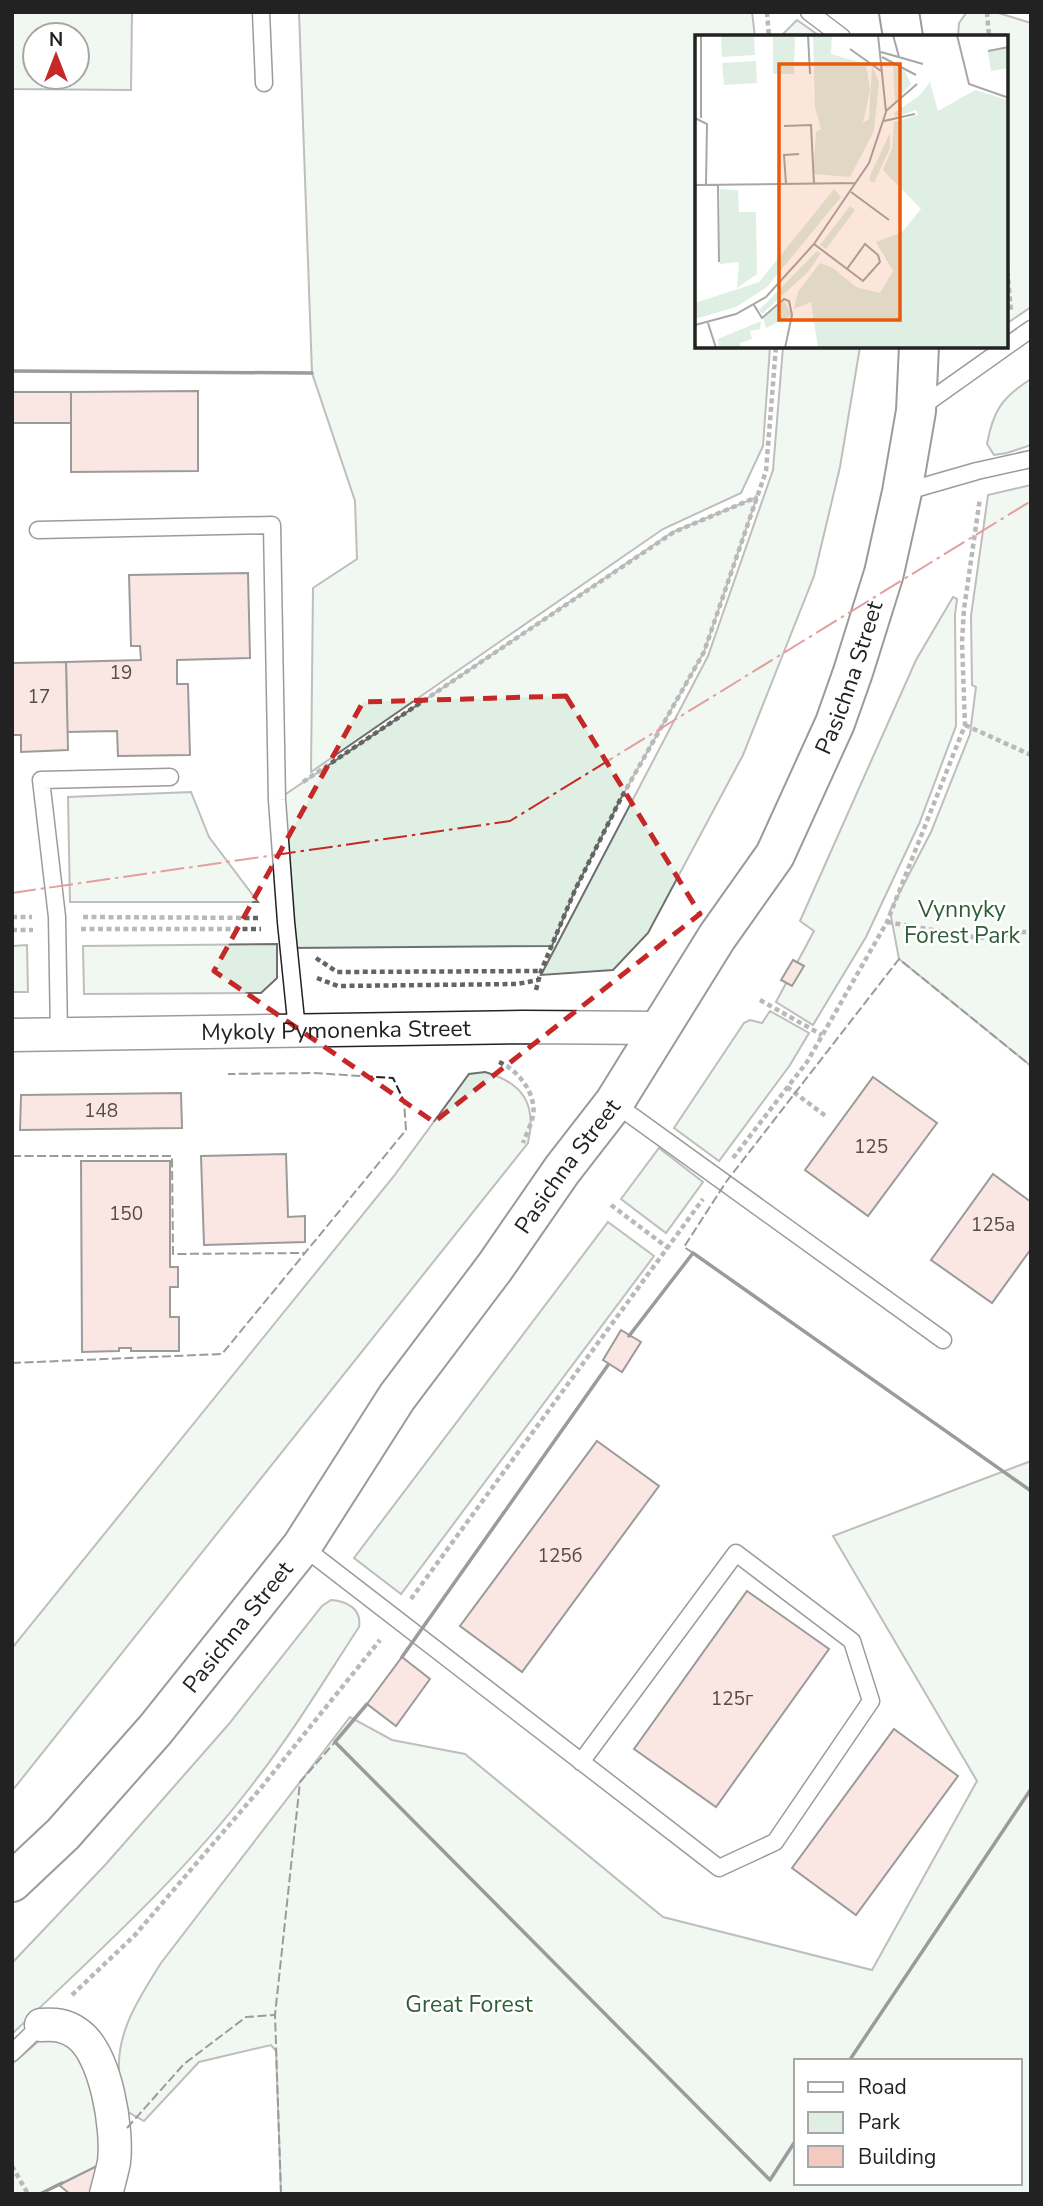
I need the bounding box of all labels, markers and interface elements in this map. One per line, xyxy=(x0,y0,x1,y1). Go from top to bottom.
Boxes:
north arrow xyxy=(21,21,91,91)
text: N xyxy=(49,27,63,53)
inset map xyxy=(695,35,1008,348)
street label: Pasichna Street xyxy=(807,596,890,759)
house number: 19 xyxy=(110,660,132,686)
house number: 17 xyxy=(28,684,50,710)
park label: Vynnyky Forest Park xyxy=(904,894,1021,951)
street label: Mykoly Pymonenka Street xyxy=(201,1012,472,1048)
street label: Pasichna Street xyxy=(507,1092,628,1240)
house number: 148 xyxy=(84,1098,118,1124)
house number: 125 xyxy=(854,1134,888,1160)
house number: 150 xyxy=(109,1201,143,1227)
house number: 125а xyxy=(971,1212,1015,1238)
house number: 125б xyxy=(538,1543,582,1569)
street label: Pasichna Street xyxy=(175,1554,300,1699)
house number: 125г xyxy=(711,1686,753,1712)
park label: Great Forest xyxy=(405,1989,534,2020)
legend xyxy=(794,2059,1022,2185)
text: Road xyxy=(858,2073,907,2101)
text: Park xyxy=(858,2108,900,2136)
text: Building xyxy=(858,2143,936,2171)

